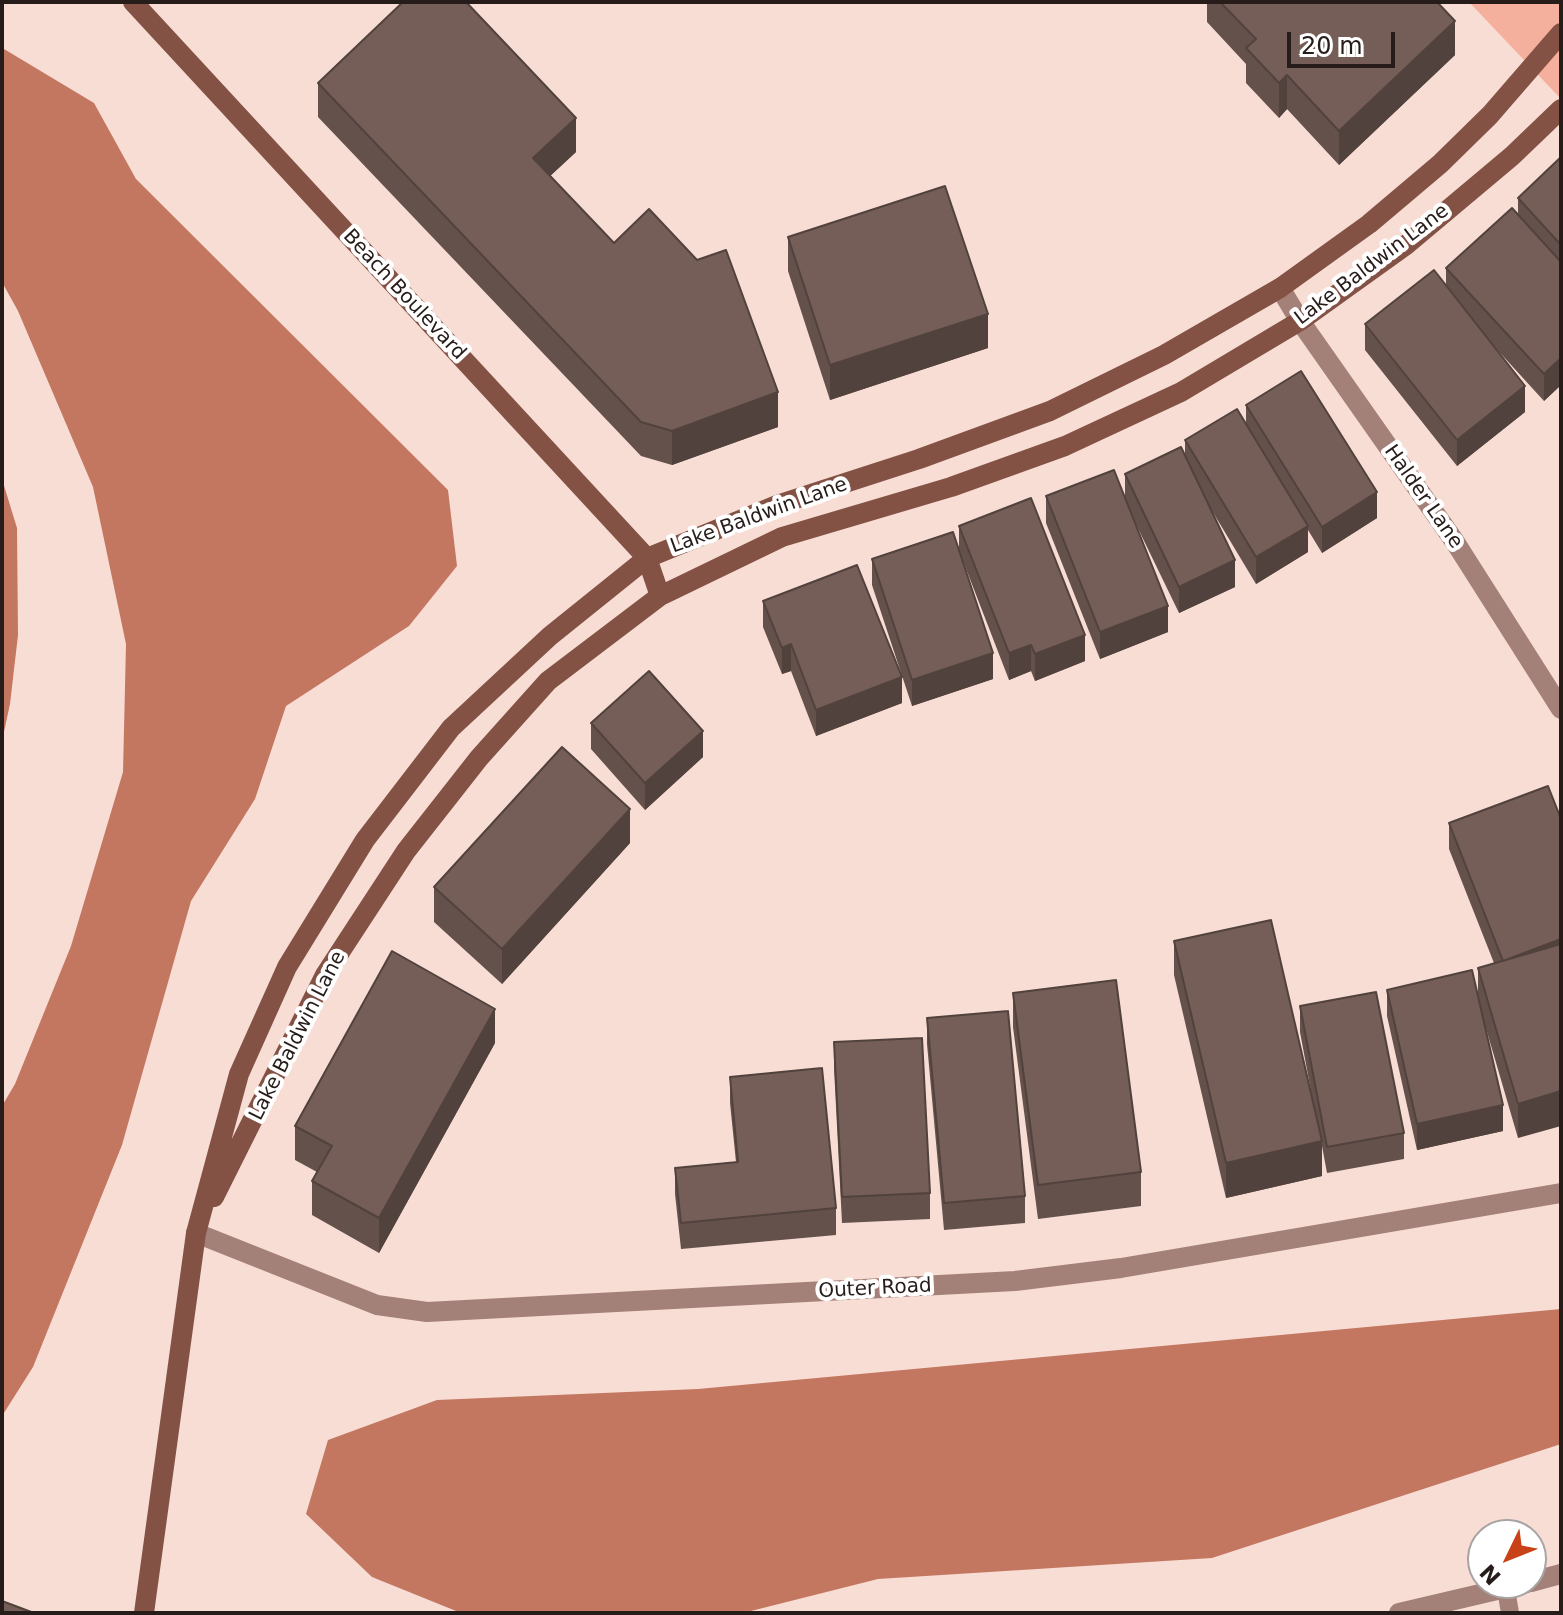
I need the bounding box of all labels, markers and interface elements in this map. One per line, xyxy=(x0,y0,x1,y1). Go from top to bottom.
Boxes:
scale bar xyxy=(1291,16,1399,66)
text: 20 m xyxy=(1301,32,1363,60)
street label: Lake Baldwin Lane xyxy=(1290,199,1454,331)
street label: Beach Boulevard xyxy=(337,225,471,365)
street label: Halder Lane xyxy=(1379,441,1467,553)
street label: Lake Baldwin Lane xyxy=(667,473,851,559)
street label: Lake Baldwin Lane xyxy=(245,947,351,1125)
street label: Outer Road xyxy=(818,1274,932,1304)
north arrow xyxy=(1467,1519,1547,1599)
text: N xyxy=(1475,1559,1506,1590)

